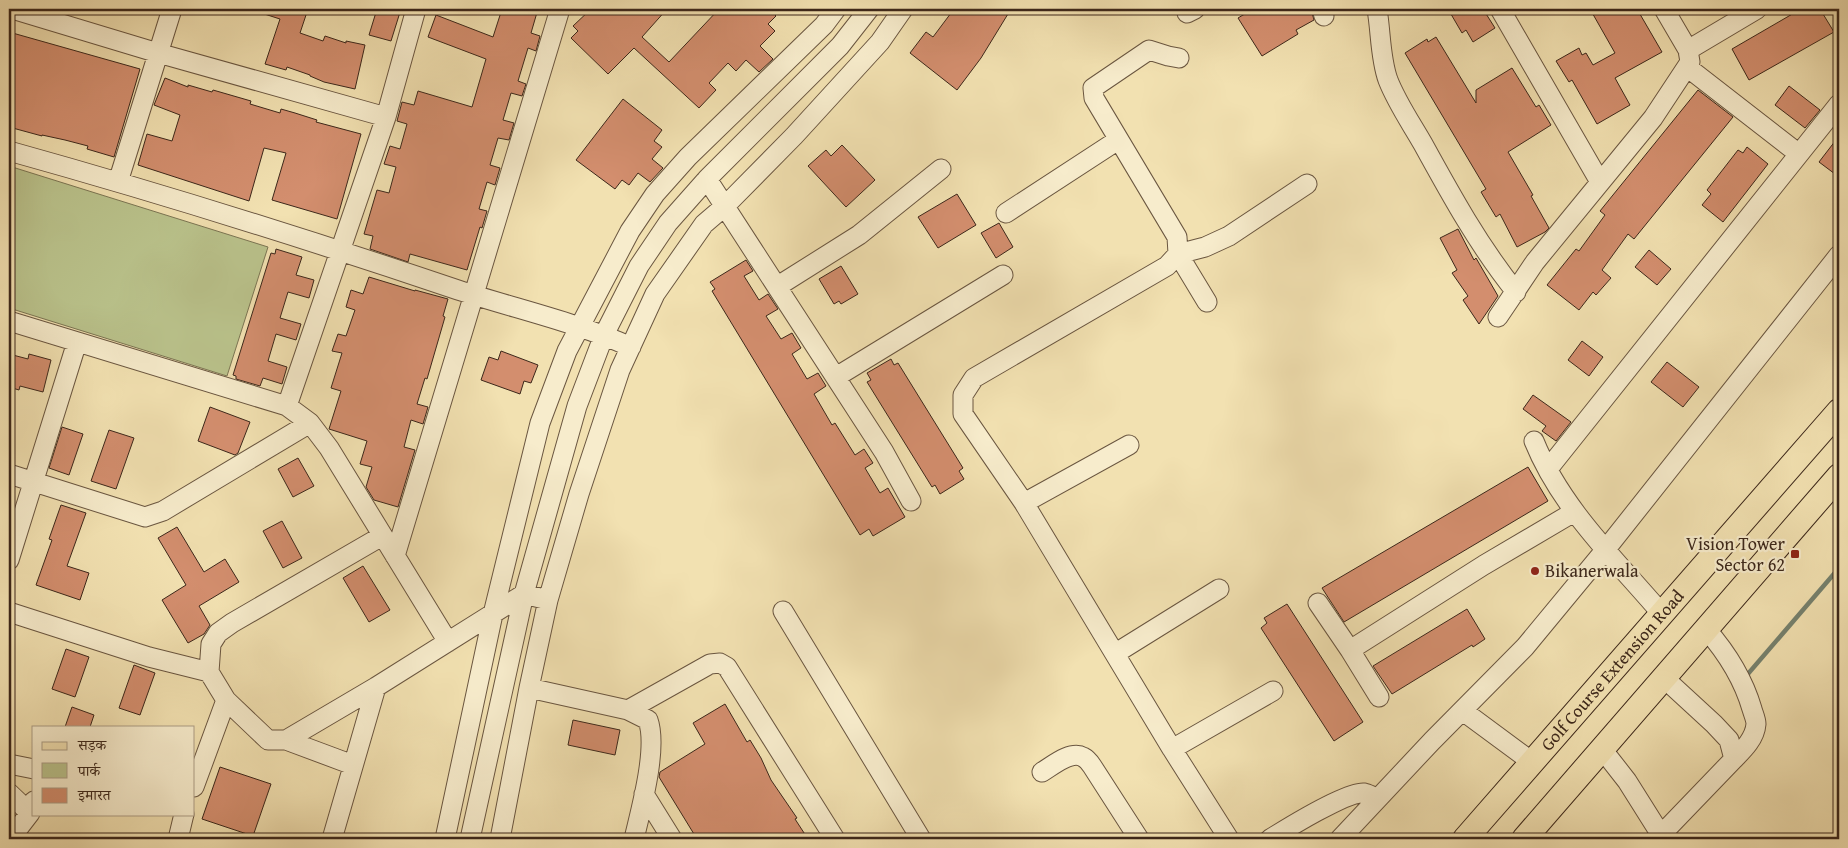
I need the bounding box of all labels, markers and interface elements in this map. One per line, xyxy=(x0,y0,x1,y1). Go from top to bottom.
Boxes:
place label: Vision Tower Sector 62 xyxy=(1686,530,1786,578)
marker: Vision Tower Sector 62 xyxy=(1789,548,1801,560)
place label: Bikanerwala xyxy=(1545,557,1639,584)
marker: Bikanerwala xyxy=(1529,565,1541,577)
street label: Golf Course Extension Road xyxy=(1534,583,1690,757)
legend xyxy=(32,726,195,816)
text: सड़क xyxy=(77,734,107,755)
text: पार्क xyxy=(77,760,101,781)
text: इमारत xyxy=(77,784,112,805)

